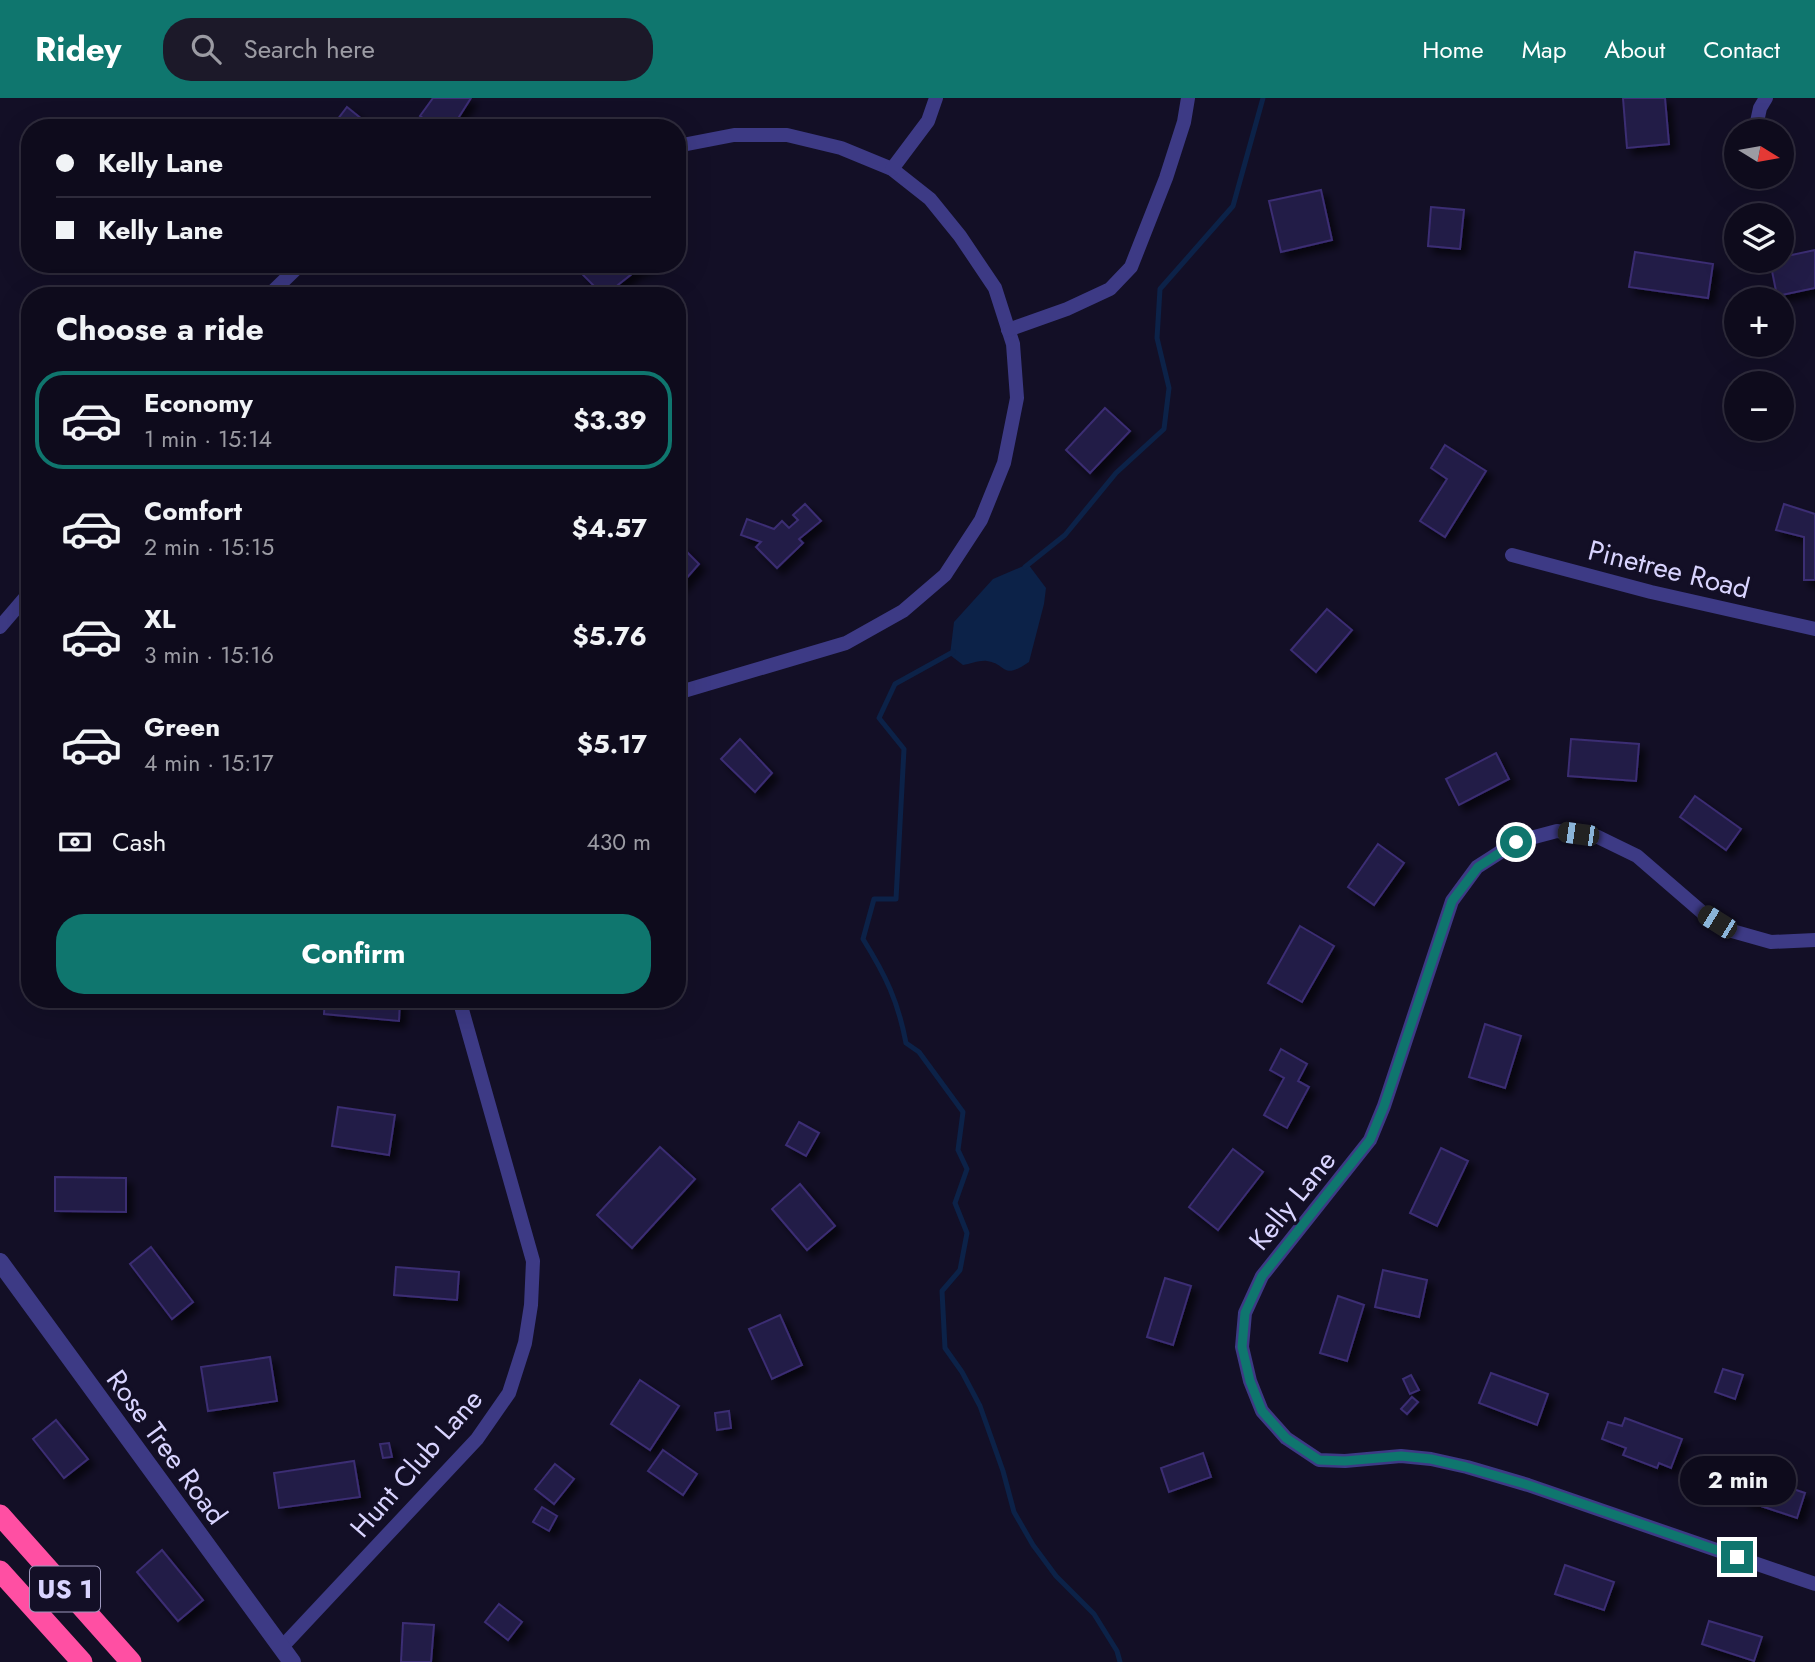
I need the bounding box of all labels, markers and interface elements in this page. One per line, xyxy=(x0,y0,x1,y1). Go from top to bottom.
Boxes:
search box xyxy=(163,18,653,81)
text: Ridey xyxy=(35,26,121,73)
icon: search xyxy=(187,30,225,68)
text: Search here xyxy=(243,30,375,68)
text: Home xyxy=(1422,32,1484,67)
text: Map xyxy=(1522,32,1566,67)
text: About xyxy=(1604,32,1665,67)
text: Contact xyxy=(1703,32,1780,67)
north arrow xyxy=(1724,119,1794,189)
map controls xyxy=(1724,119,1794,441)
text: Kelly Lane xyxy=(98,144,223,182)
button: layers xyxy=(1724,203,1794,273)
text: Kelly Lane xyxy=(98,211,223,249)
button: + xyxy=(1724,287,1794,357)
text: Choose a ride xyxy=(56,306,264,352)
button: − xyxy=(1724,371,1794,441)
text: Economy xyxy=(144,384,253,422)
icon: car xyxy=(60,389,123,452)
text: $3.39 xyxy=(573,401,647,439)
text: 1 min · 15:14 xyxy=(144,422,272,456)
text: Comfort xyxy=(144,492,242,530)
icon: car xyxy=(60,497,123,560)
text: $4.57 xyxy=(572,509,647,547)
text: 2 min · 15:15 xyxy=(144,530,274,564)
street label: Pinetree Road xyxy=(1584,530,1754,609)
text: XL xyxy=(144,600,176,638)
icon: car xyxy=(60,605,123,668)
text: $5.76 xyxy=(573,617,647,655)
text: 3 min · 15:16 xyxy=(144,638,274,672)
text: Green xyxy=(144,708,220,746)
icon: car xyxy=(60,713,123,776)
text: $5.17 xyxy=(577,725,647,763)
text: 4 min · 15:17 xyxy=(144,746,274,780)
car xyxy=(1556,821,1601,847)
icon: cash xyxy=(56,823,94,861)
text: Cash xyxy=(112,823,166,861)
text: 430 m xyxy=(586,825,651,859)
route start xyxy=(1500,826,1532,858)
car xyxy=(1694,902,1741,942)
button: Confirm xyxy=(56,914,651,994)
street label: Kelly Lane xyxy=(1239,1141,1346,1259)
street label: Rose Tree Road xyxy=(96,1361,237,1533)
street label: Hunt Club Lane xyxy=(340,1380,492,1546)
callout: 2 min xyxy=(1679,1456,1795,1504)
text: 2 min xyxy=(1708,1463,1768,1497)
route end xyxy=(1721,1541,1753,1573)
road number: US 1 xyxy=(30,1566,100,1612)

